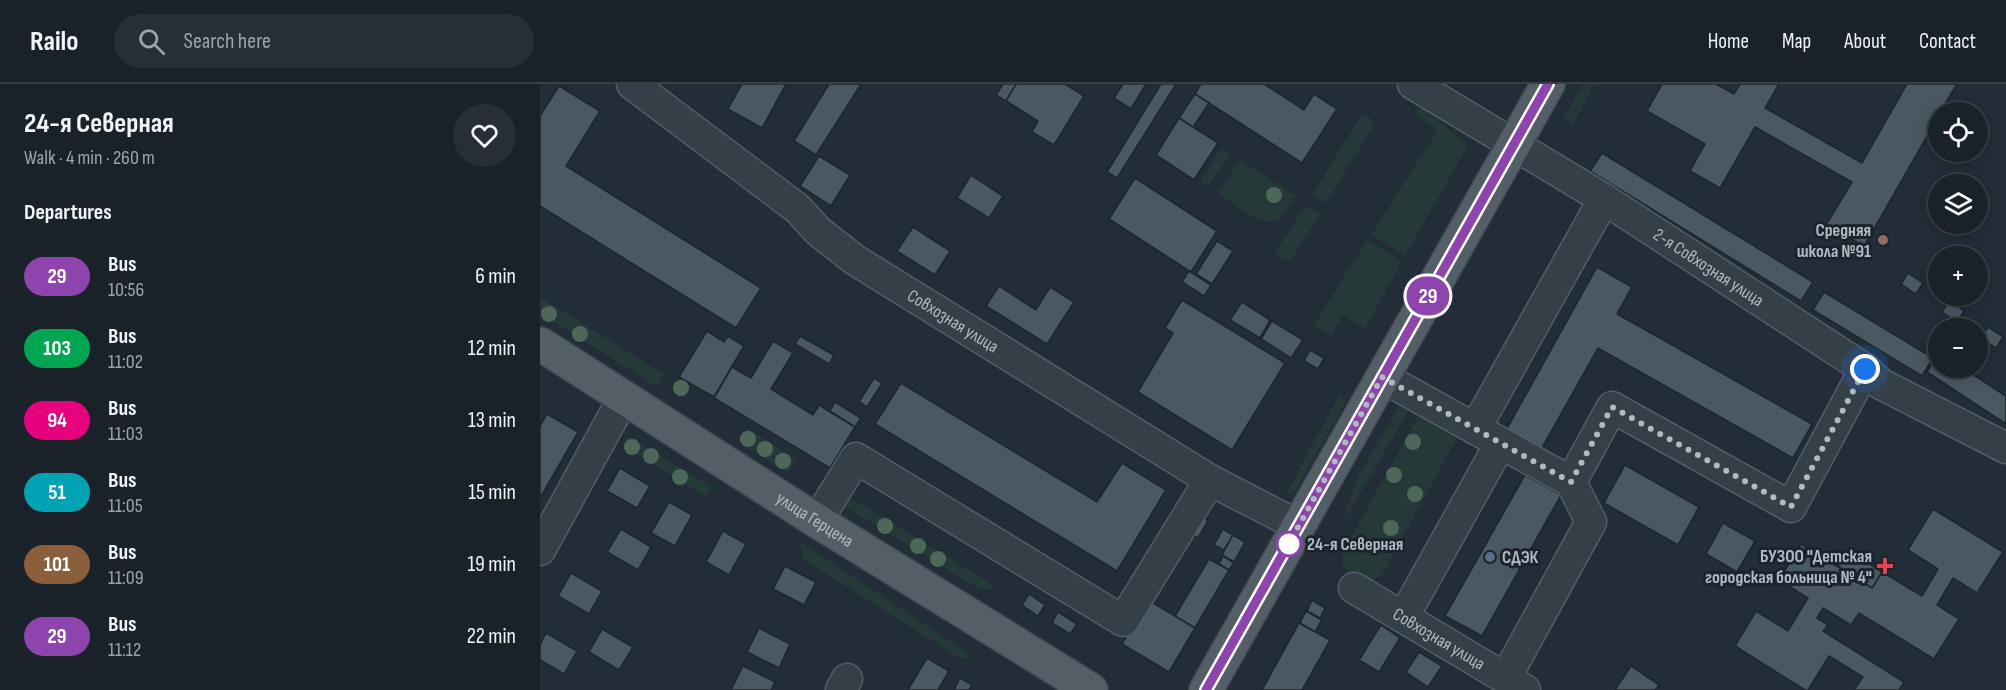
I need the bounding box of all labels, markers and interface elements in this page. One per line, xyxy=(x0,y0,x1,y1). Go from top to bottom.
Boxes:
search box xyxy=(114,14,534,68)
text: Railo xyxy=(30,25,78,58)
icon: search xyxy=(135,25,168,58)
text: Search here xyxy=(183,28,271,55)
text: Home xyxy=(1708,29,1749,54)
text: Map xyxy=(1782,29,1811,54)
text: About xyxy=(1844,29,1886,54)
text: Contact xyxy=(1919,29,1976,54)
map controls xyxy=(1928,102,1988,378)
button: locate xyxy=(1928,102,1988,162)
button: heart xyxy=(453,104,516,167)
text: 24-я Северная xyxy=(24,107,174,140)
text: Walk · 4 min · 260 m xyxy=(24,146,155,170)
button: layers xyxy=(1928,174,1988,234)
text: Departures xyxy=(24,199,112,226)
place label: Средняя школа №91 xyxy=(1797,220,1871,262)
street label: 2-я Совхозная улица xyxy=(1649,224,1768,311)
marker: Средняя школа №91 xyxy=(1876,233,1890,247)
button: + xyxy=(1928,246,1988,306)
text: Bus xyxy=(108,251,137,278)
text: 6 min xyxy=(475,263,516,290)
text: 29 xyxy=(47,264,67,289)
line badge: 29 xyxy=(1401,276,1455,316)
text: 10:56 xyxy=(108,278,144,302)
text: 29 xyxy=(1418,284,1438,309)
street label: Совхозная улица xyxy=(903,285,1002,357)
button: − xyxy=(1928,318,1988,378)
text: Bus xyxy=(108,323,137,350)
text: 12 min xyxy=(468,335,516,362)
text: 103 xyxy=(43,336,71,361)
text: 11:02 xyxy=(108,350,143,374)
your location xyxy=(1850,354,1880,384)
text: Bus xyxy=(108,395,137,422)
text: 13 min xyxy=(468,407,516,434)
text: 94 xyxy=(47,408,67,433)
text: 11:03 xyxy=(108,422,143,446)
text: Bus xyxy=(108,467,137,494)
text: 15 min xyxy=(468,479,516,506)
text: 51 xyxy=(48,480,66,505)
street label: улица Герцена xyxy=(772,488,857,552)
text: 11:05 xyxy=(108,494,143,518)
marker: 24-я Северная xyxy=(1276,531,1302,557)
place label: 24-я Северная xyxy=(1307,534,1403,555)
text: Bus xyxy=(108,539,137,566)
place label: БУЗОО "Детская городская больница № 4" xyxy=(1705,546,1872,588)
place label: СДЭК xyxy=(1502,547,1539,568)
marker: СДЭК xyxy=(1483,550,1497,564)
text: 19 min xyxy=(467,551,516,578)
text: 101 xyxy=(44,552,70,577)
marker: БУЗОО "Детская городская больница № 4" xyxy=(1876,557,1894,575)
text: 11:09 xyxy=(108,566,144,590)
street label: Совхозная улица xyxy=(1389,604,1489,675)
text: Bus xyxy=(108,611,137,638)
text: 22 min xyxy=(467,623,516,650)
text: 29 xyxy=(47,624,67,649)
text: 11:12 xyxy=(108,638,141,662)

